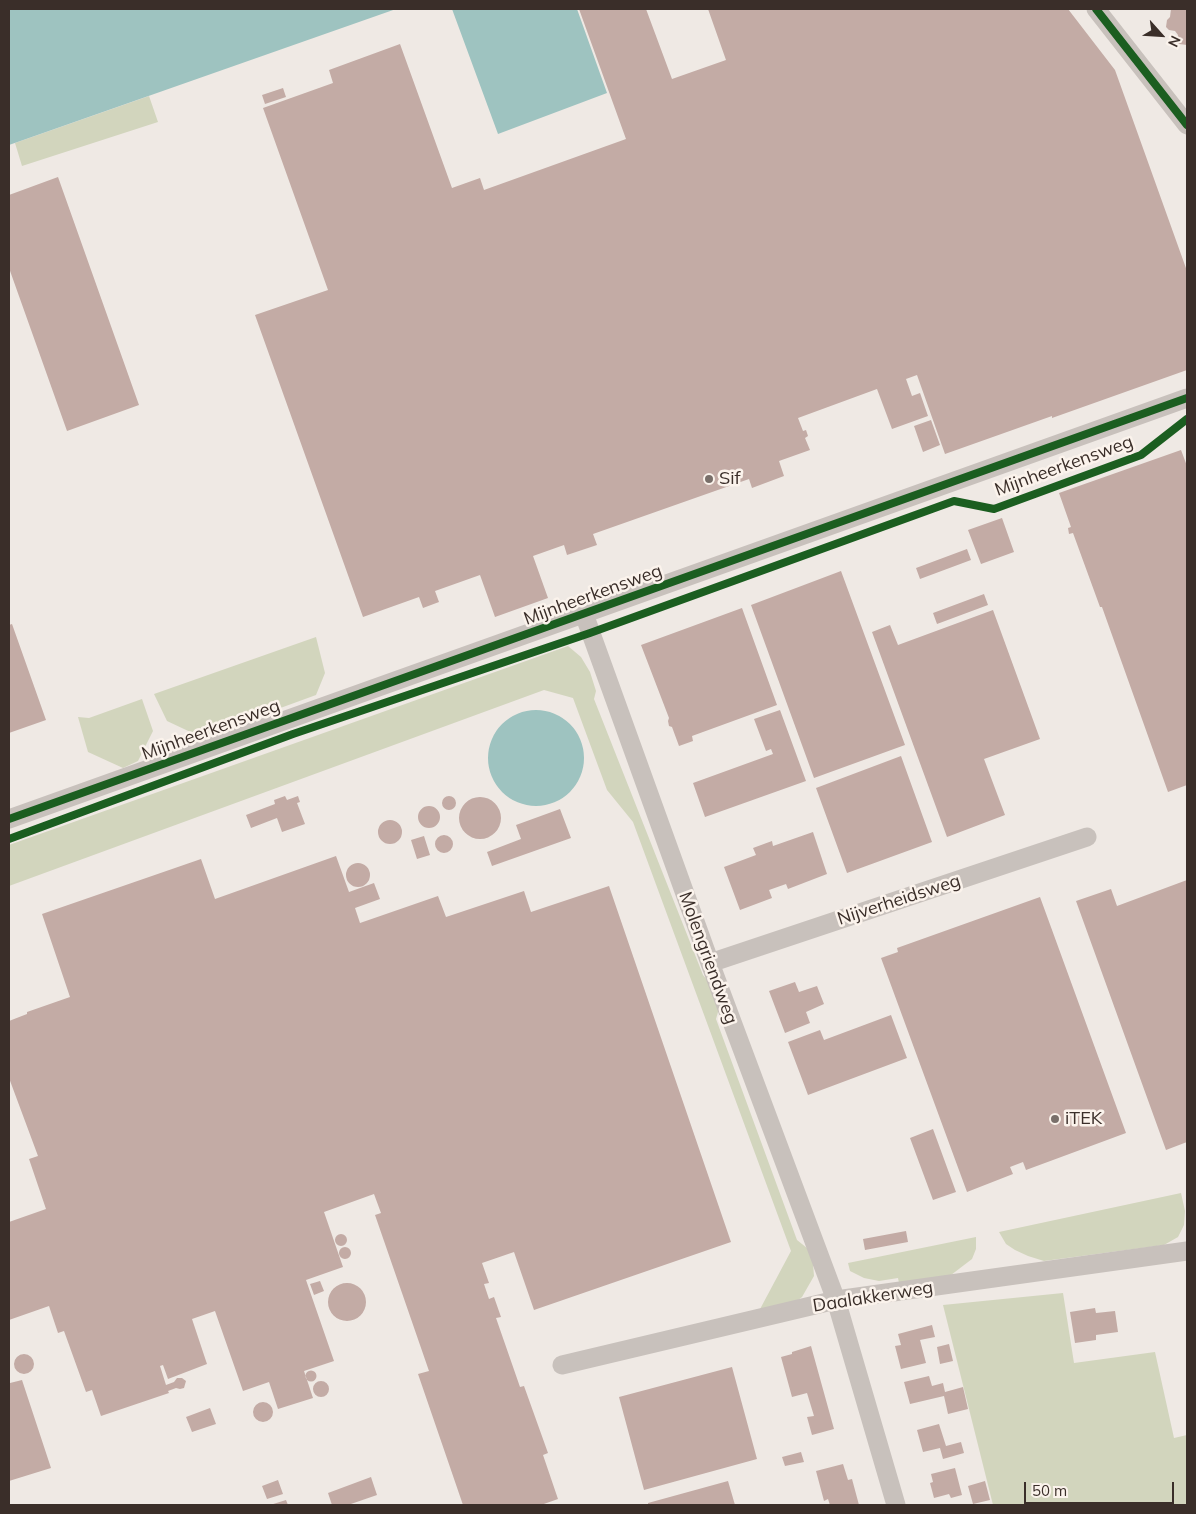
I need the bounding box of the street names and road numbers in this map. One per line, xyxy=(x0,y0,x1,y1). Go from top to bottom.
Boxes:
street label: Mijnheerkensweg xyxy=(992,431,1136,501)
street label: Mijnheerkensweg xyxy=(521,560,665,630)
street label: Mijnheerkensweg xyxy=(139,695,283,765)
street label: Nijverheidsweg xyxy=(835,870,963,930)
street label: Molengriendweg xyxy=(674,889,742,1027)
street label: Daalakkerweg xyxy=(811,1277,935,1317)

